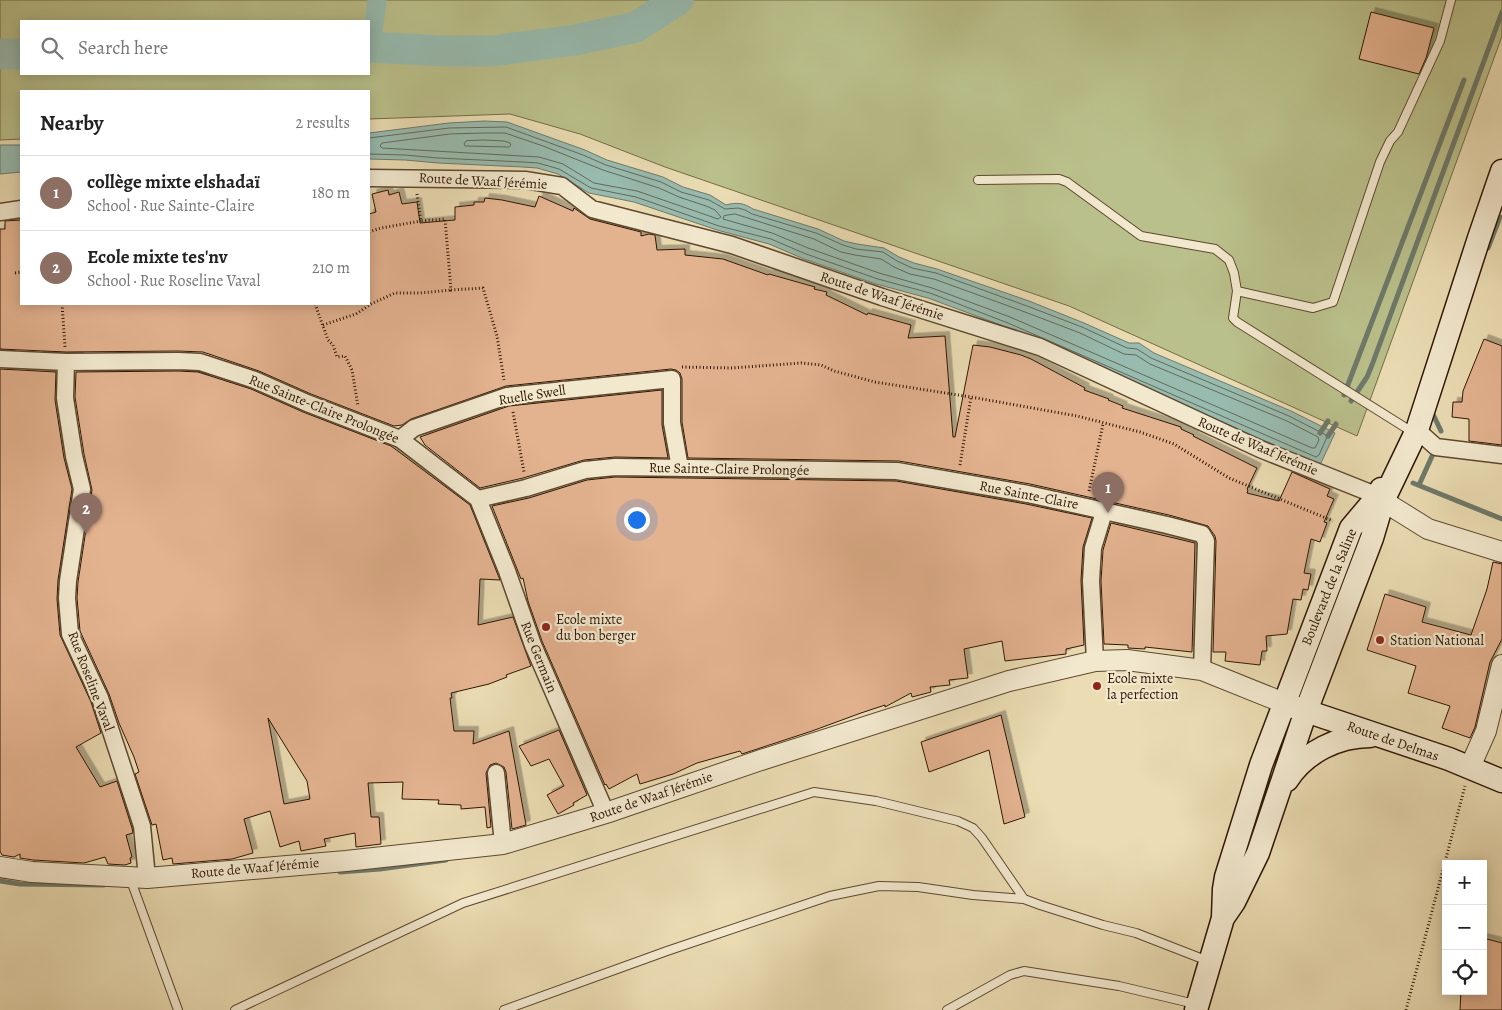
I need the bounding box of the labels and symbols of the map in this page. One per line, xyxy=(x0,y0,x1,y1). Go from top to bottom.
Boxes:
street label: Route de Waaf Jérémie xyxy=(418,168,548,194)
street label: Route de Waaf Jérémie xyxy=(818,267,946,325)
street label: Rue Sainte-Claire Prolongée xyxy=(246,370,402,448)
street label: Ruelle Swell xyxy=(497,380,568,410)
street label: Route de Waaf Jérémie xyxy=(1195,412,1321,480)
street label: Rue Sainte-Claire Prolongée xyxy=(649,458,809,480)
pin: 1 xyxy=(1092,472,1124,513)
street label: Rue Sainte-Claire xyxy=(978,476,1080,514)
pin: 2 xyxy=(70,493,102,534)
your location xyxy=(624,507,650,533)
street label: Boulevard de la Saline xyxy=(1297,526,1361,648)
place label: Ecole mixte du bon berger xyxy=(556,610,636,645)
street label: Rue Germain xyxy=(516,619,562,696)
marker: Ecole mixte du bon berger xyxy=(540,621,552,633)
street label: Rue Roseline Vaval xyxy=(63,628,119,734)
place label: Station National xyxy=(1390,631,1485,650)
marker: Station National xyxy=(1374,634,1386,646)
place label: Ecole mixte la perfection xyxy=(1107,669,1179,704)
marker: Ecole mixte la perfection xyxy=(1091,680,1103,692)
street label: Route de Delmas xyxy=(1344,716,1442,766)
street label: Route de Waaf Jérémie xyxy=(587,767,715,827)
street label: Route de Waaf Jérémie xyxy=(190,853,320,883)

